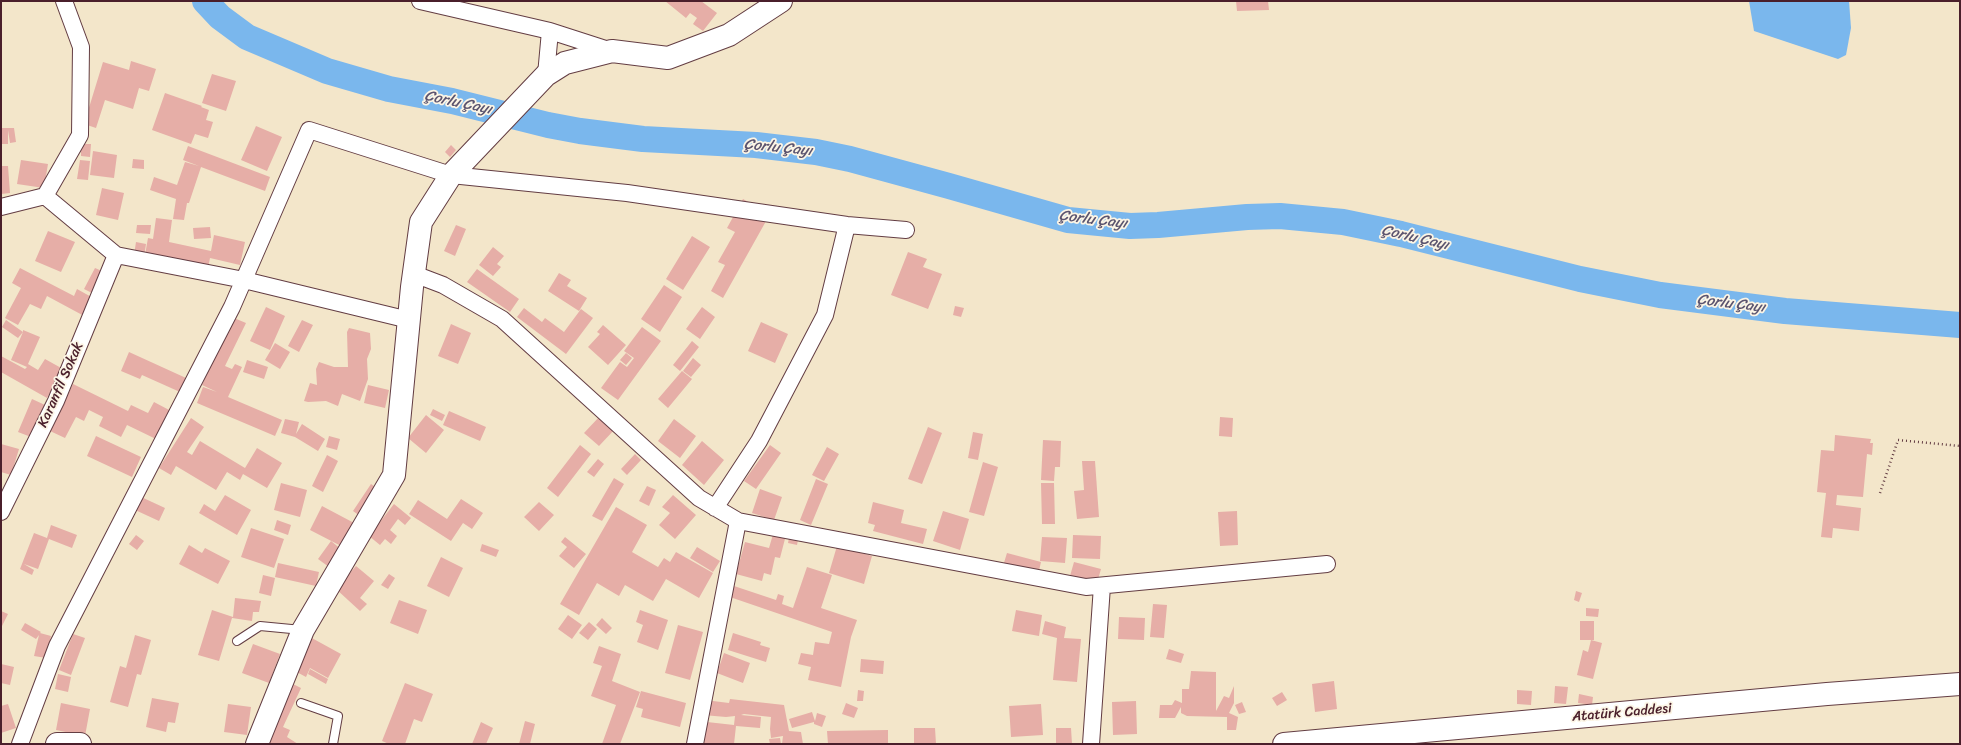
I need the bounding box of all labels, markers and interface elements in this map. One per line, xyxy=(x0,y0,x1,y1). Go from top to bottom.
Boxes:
water label: Çorlu Çayı xyxy=(423,87,493,119)
water label: Çorlu Çayı xyxy=(743,135,813,161)
water label: Çorlu Çayı xyxy=(1058,207,1128,233)
water label: Çorlu Çayı xyxy=(1380,222,1450,254)
water label: Çorlu Çayı xyxy=(1696,291,1766,317)
street label: Karanfil Sokak xyxy=(35,340,87,430)
street label: Atatürk Caddesi xyxy=(1571,700,1673,726)

